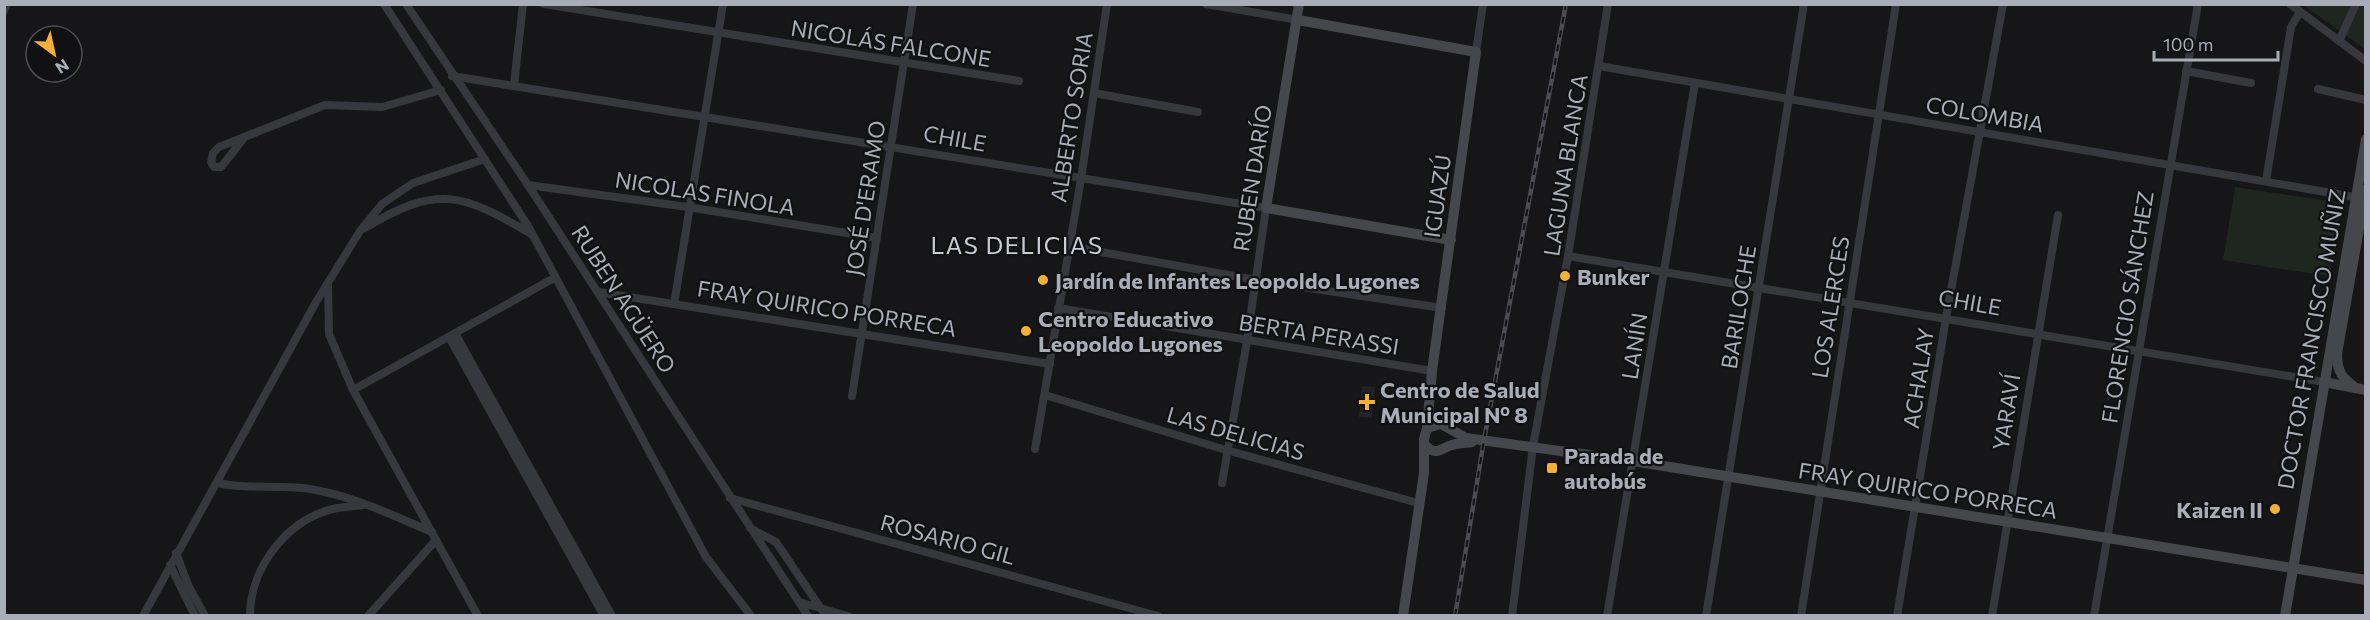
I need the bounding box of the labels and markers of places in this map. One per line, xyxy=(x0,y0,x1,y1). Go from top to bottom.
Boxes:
place label: Bunker xyxy=(1577,263,1650,290)
place label: Jardín de Infantes Leopoldo Lugones xyxy=(1055,267,1420,294)
marker: Bunker xyxy=(1558,269,1572,283)
marker: Jardín de Infantes Leopoldo Lugones xyxy=(1036,273,1050,287)
place label: Centro Educativo Leopoldo Lugones xyxy=(1038,305,1223,357)
marker: Centro Educativo Leopoldo Lugones xyxy=(1019,324,1033,338)
place label: Centro de Salud Municipal Nº 8 xyxy=(1380,376,1540,428)
marker: Centro de Salud Municipal Nº 8 xyxy=(1358,393,1376,411)
place label: Parada de autobús xyxy=(1564,442,1663,494)
marker: Parada de autobús xyxy=(1545,461,1559,475)
place label: Kaizen II xyxy=(2176,496,2263,523)
marker: Kaizen II xyxy=(2268,502,2282,516)

